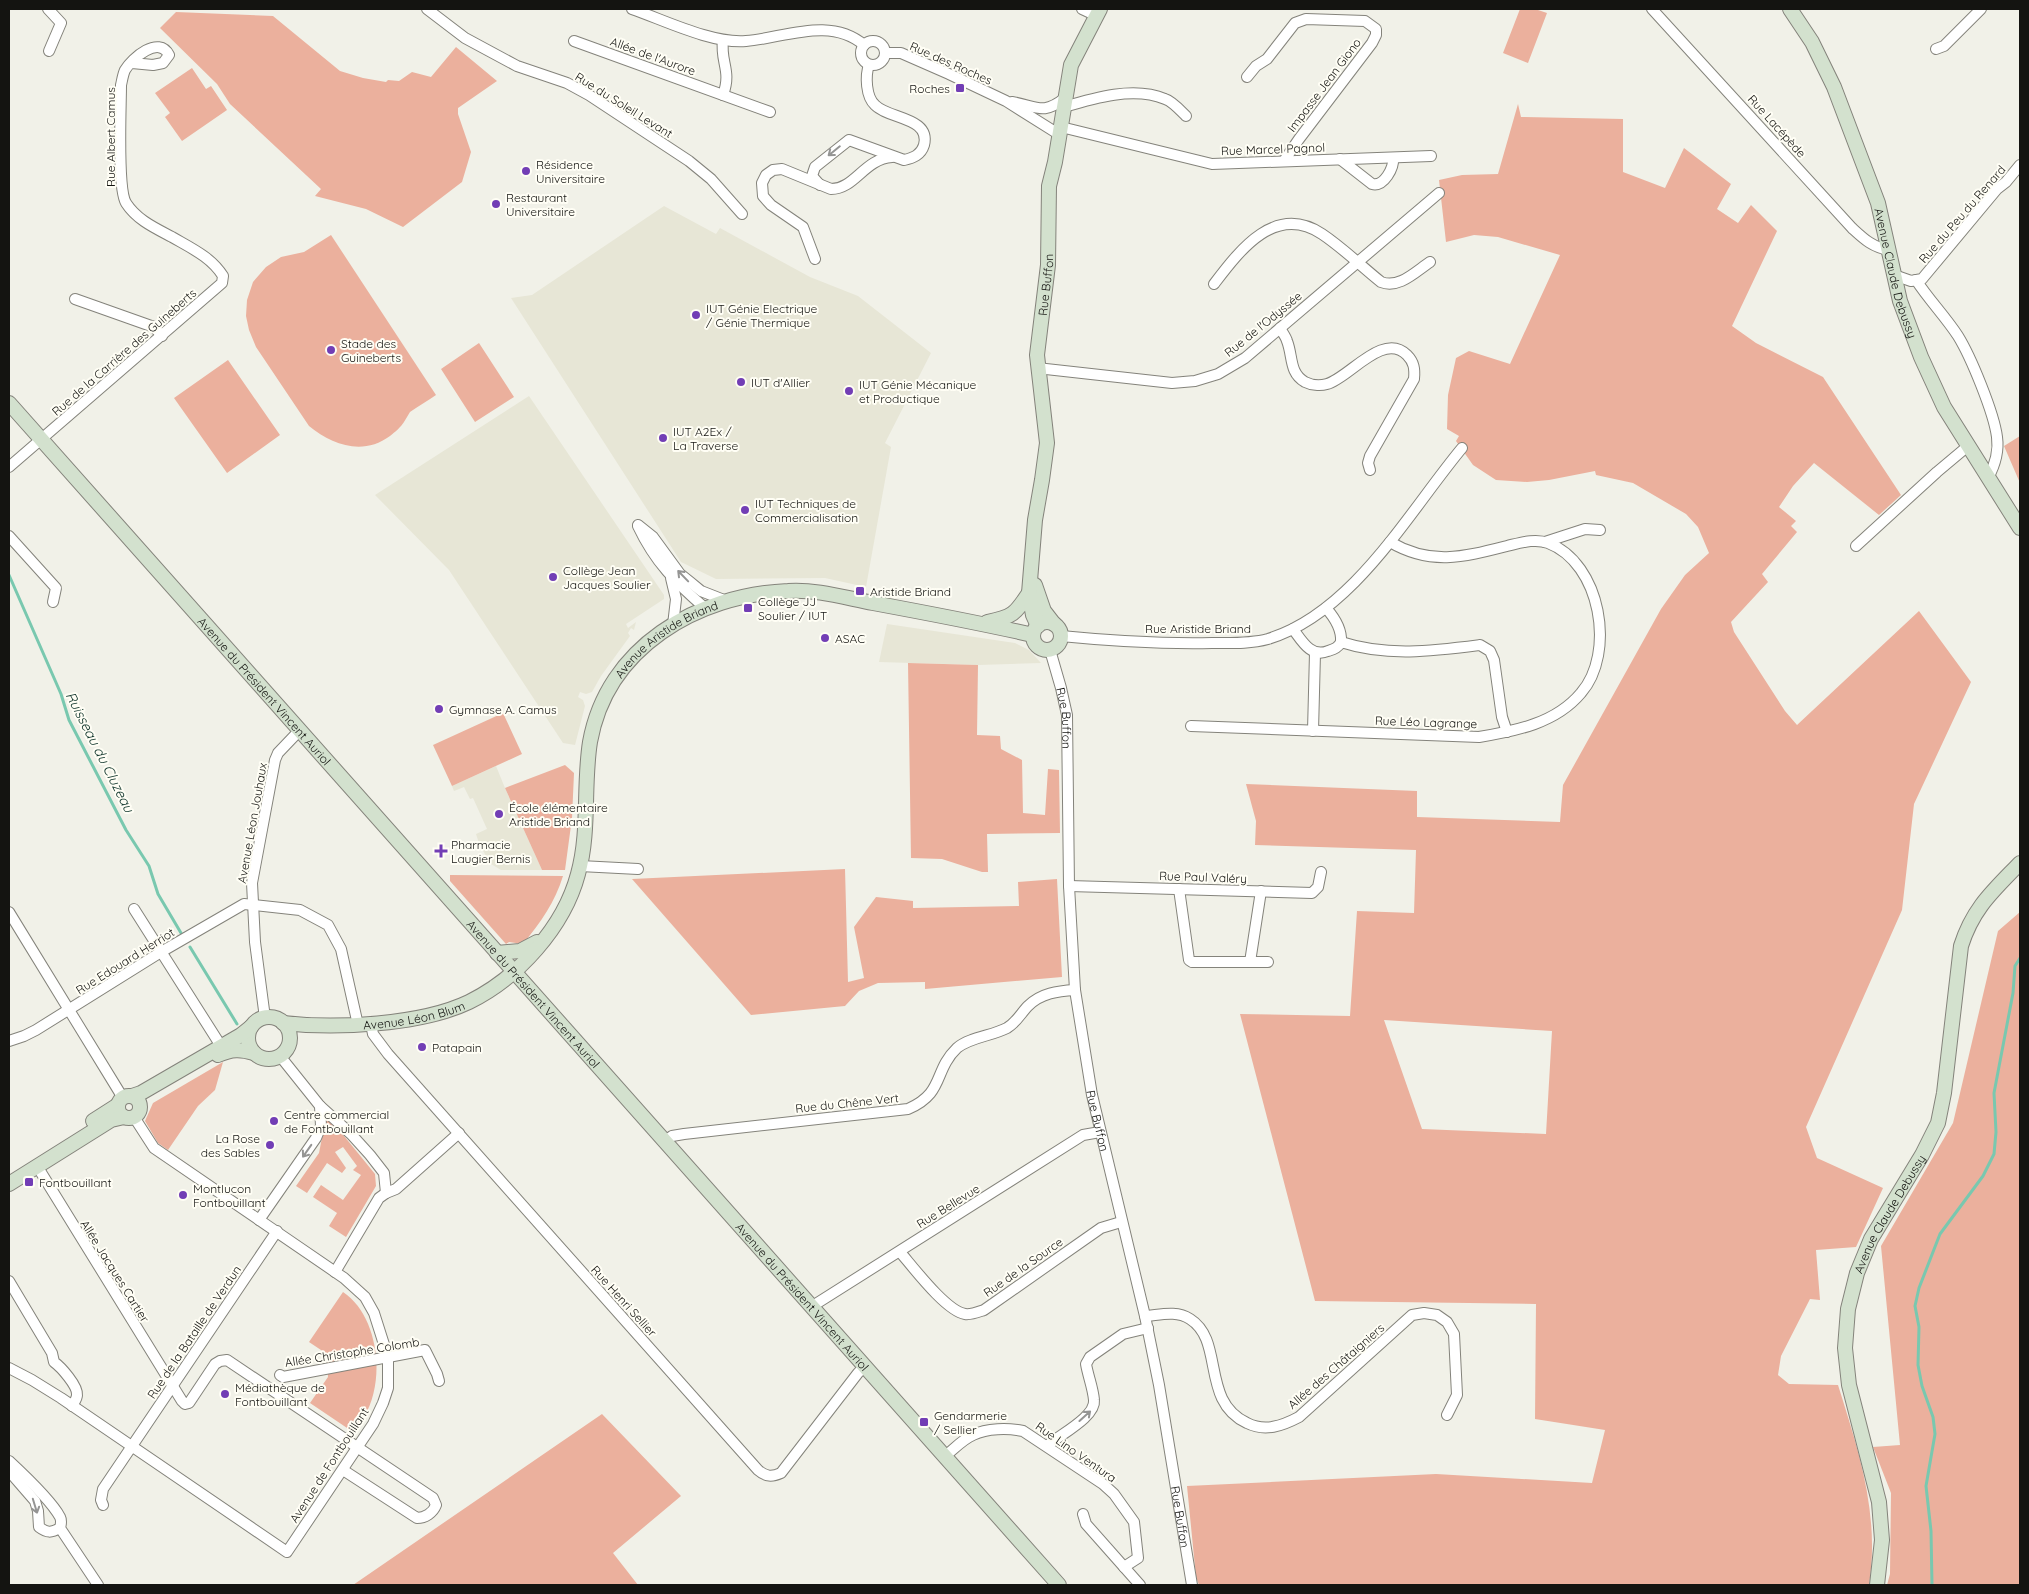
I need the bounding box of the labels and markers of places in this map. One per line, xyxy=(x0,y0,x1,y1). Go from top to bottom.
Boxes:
place label: Roches xyxy=(909,81,950,95)
marker: Roches xyxy=(954,82,966,94)
place label: Résidence Universitaire xyxy=(536,157,605,186)
marker: Résidence Universitaire xyxy=(520,165,532,177)
place label: Restaurant Universitaire xyxy=(506,190,575,219)
marker: Restaurant Universitaire xyxy=(490,198,502,210)
place label: IUT Génie Electrique / Génie Thermique xyxy=(706,301,818,330)
marker: IUT Génie Electrique / Génie Thermique xyxy=(690,309,702,321)
place label: Stade des Guineberts xyxy=(341,336,401,365)
marker: Stade des Guineberts xyxy=(325,344,337,356)
place label: IUT d'Allier xyxy=(751,375,810,390)
marker: IUT d'Allier xyxy=(735,376,747,388)
place label: IUT Génie Mécanique et Productique xyxy=(859,377,977,406)
marker: IUT Génie Mécanique et Productique xyxy=(843,385,855,397)
place label: IUT A2Ex / La Traverse xyxy=(673,424,738,453)
marker: IUT A2Ex / La Traverse xyxy=(657,432,669,444)
place label: IUT Techniques de Commercialisation xyxy=(755,496,858,525)
marker: IUT Techniques de Commercialisation xyxy=(739,504,751,516)
place label: Collège Jean Jacques Soulier xyxy=(563,563,651,592)
marker: Collège Jean Jacques Soulier xyxy=(547,571,559,583)
place label: Aristide Briand xyxy=(870,584,951,599)
marker: Aristide Briand xyxy=(854,585,866,597)
place label: Collège JJ Soulier / IUT xyxy=(758,594,827,623)
marker: Collège JJ Soulier / IUT xyxy=(742,602,754,614)
place label: ASAC xyxy=(835,631,865,646)
marker: ASAC xyxy=(819,632,831,644)
place label: Gymnase A. Camus xyxy=(449,702,557,717)
marker: Gymnase A. Camus xyxy=(433,703,445,715)
place label: École élémentaire Aristide Briand xyxy=(509,800,608,829)
marker: École élémentaire Aristide Briand xyxy=(493,808,505,820)
place label: Pharmacie Laugier Bernis xyxy=(451,837,531,866)
marker: Pharmacie Laugier Bernis xyxy=(435,845,447,857)
place label: Patapain xyxy=(432,1040,482,1055)
marker: Patapain xyxy=(416,1041,428,1053)
place label: Centre commercial de Fontbouillant xyxy=(284,1107,389,1136)
marker: Centre commercial de Fontbouillant xyxy=(268,1115,280,1127)
place label: La Rose des Sables xyxy=(201,1131,260,1160)
marker: La Rose des Sables xyxy=(264,1139,276,1151)
place label: Fontbouillant xyxy=(39,1175,112,1190)
marker: Fontbouillant xyxy=(23,1176,35,1188)
place label: Montlucon Fontbouillant xyxy=(193,1181,266,1210)
marker: Montlucon Fontbouillant xyxy=(177,1189,189,1201)
place label: Médiathèque de Fontbouillant xyxy=(235,1380,325,1409)
marker: Médiathèque de Fontbouillant xyxy=(219,1388,231,1400)
place label: Gendarmerie / Sellier xyxy=(934,1408,1007,1437)
marker: Gendarmerie / Sellier xyxy=(918,1416,930,1428)

